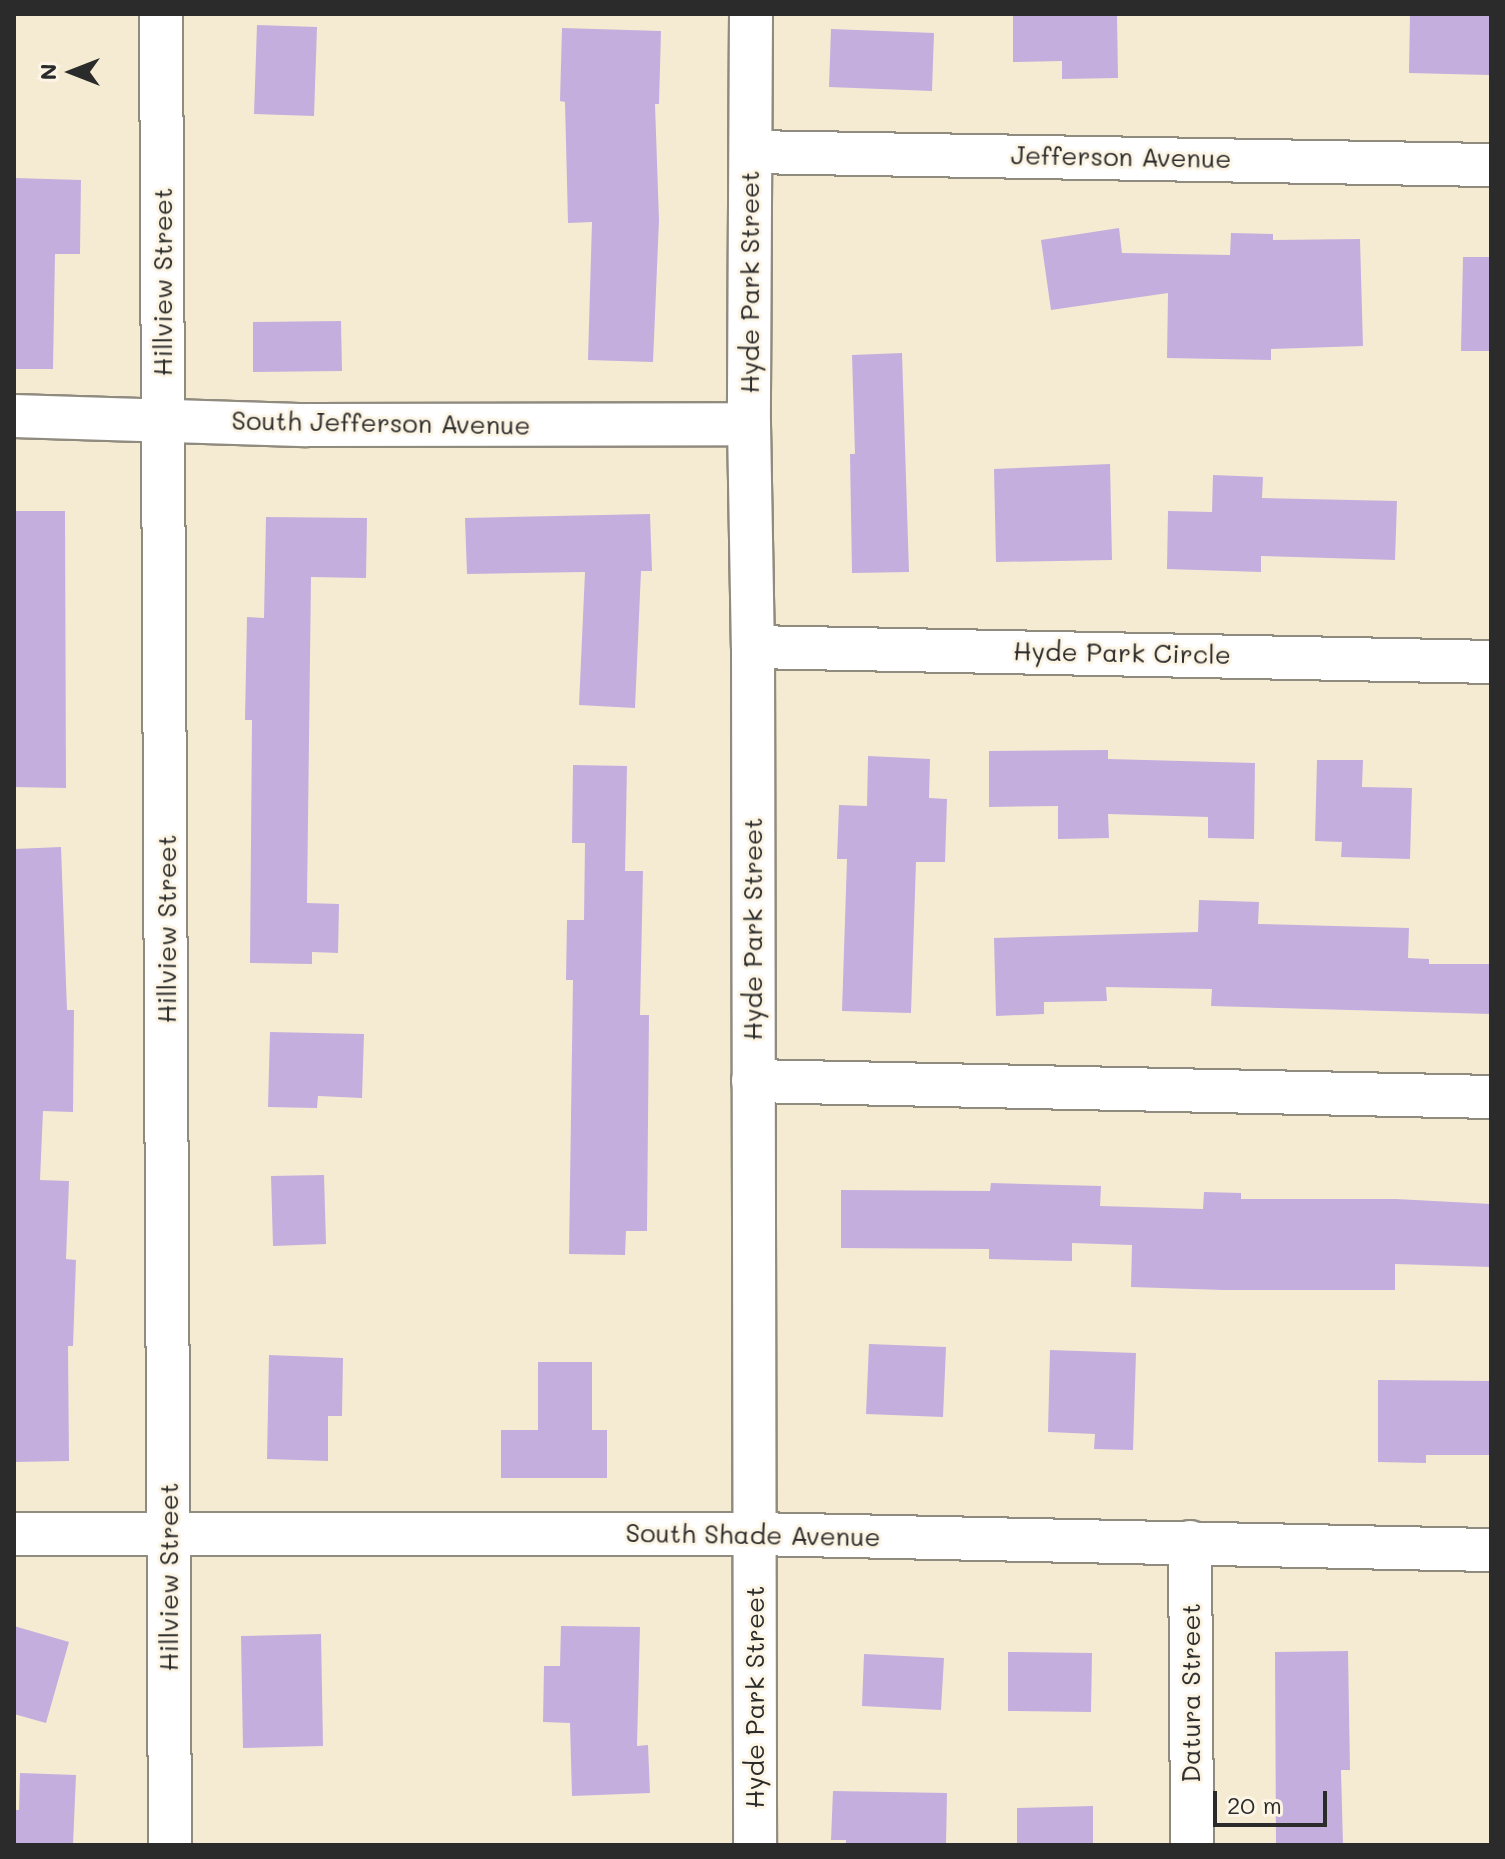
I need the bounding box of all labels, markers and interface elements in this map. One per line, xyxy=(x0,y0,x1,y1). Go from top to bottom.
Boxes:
north arrow xyxy=(32,32,112,112)
text: N xyxy=(33,64,62,80)
street label: Jefferson Avenue xyxy=(1011,139,1231,175)
street label: Hyde Park Street xyxy=(734,170,766,394)
street label: Hillview Street xyxy=(147,188,179,376)
street label: South Jefferson Avenue xyxy=(231,405,531,441)
street label: Hyde Park Circle xyxy=(1013,636,1231,670)
street label: Hyde Park Street xyxy=(737,817,769,1041)
street label: Hillview Street xyxy=(151,835,183,1023)
street label: Hillview Street xyxy=(153,1483,185,1671)
street label: South Shade Avenue xyxy=(625,1517,881,1553)
street label: Hyde Park Street xyxy=(739,1585,771,1809)
street label: Datura Street xyxy=(1175,1603,1207,1783)
scale bar xyxy=(1217,1775,1331,1825)
text: 20 m xyxy=(1227,1789,1282,1820)

